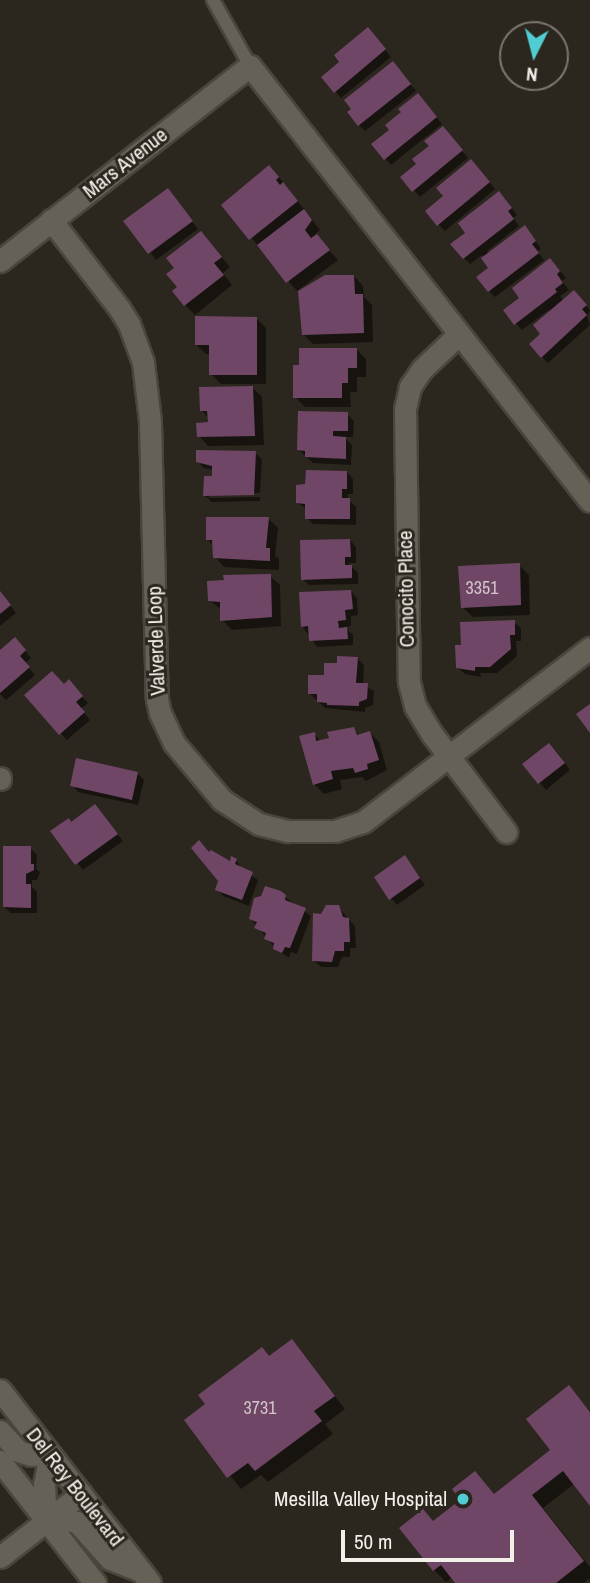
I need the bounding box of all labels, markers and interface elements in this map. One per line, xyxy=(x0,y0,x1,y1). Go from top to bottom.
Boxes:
north arrow xyxy=(499,21,569,91)
text: N xyxy=(525,61,539,88)
street label: Mars Avenue xyxy=(77,122,173,204)
street label: Conocito Place xyxy=(392,530,420,648)
house number: 3351 xyxy=(466,577,498,599)
street label: Valverde Loop xyxy=(141,586,171,696)
house number: 3731 xyxy=(244,1397,276,1419)
street label: Del Rey Boulevard xyxy=(21,1423,129,1551)
place label: Mesilla Valley Hospital xyxy=(274,1486,447,1512)
marker: Mesilla Valley Hospital xyxy=(453,1489,473,1509)
scale bar xyxy=(345,1516,518,1560)
text: 50 m xyxy=(354,1527,392,1556)

